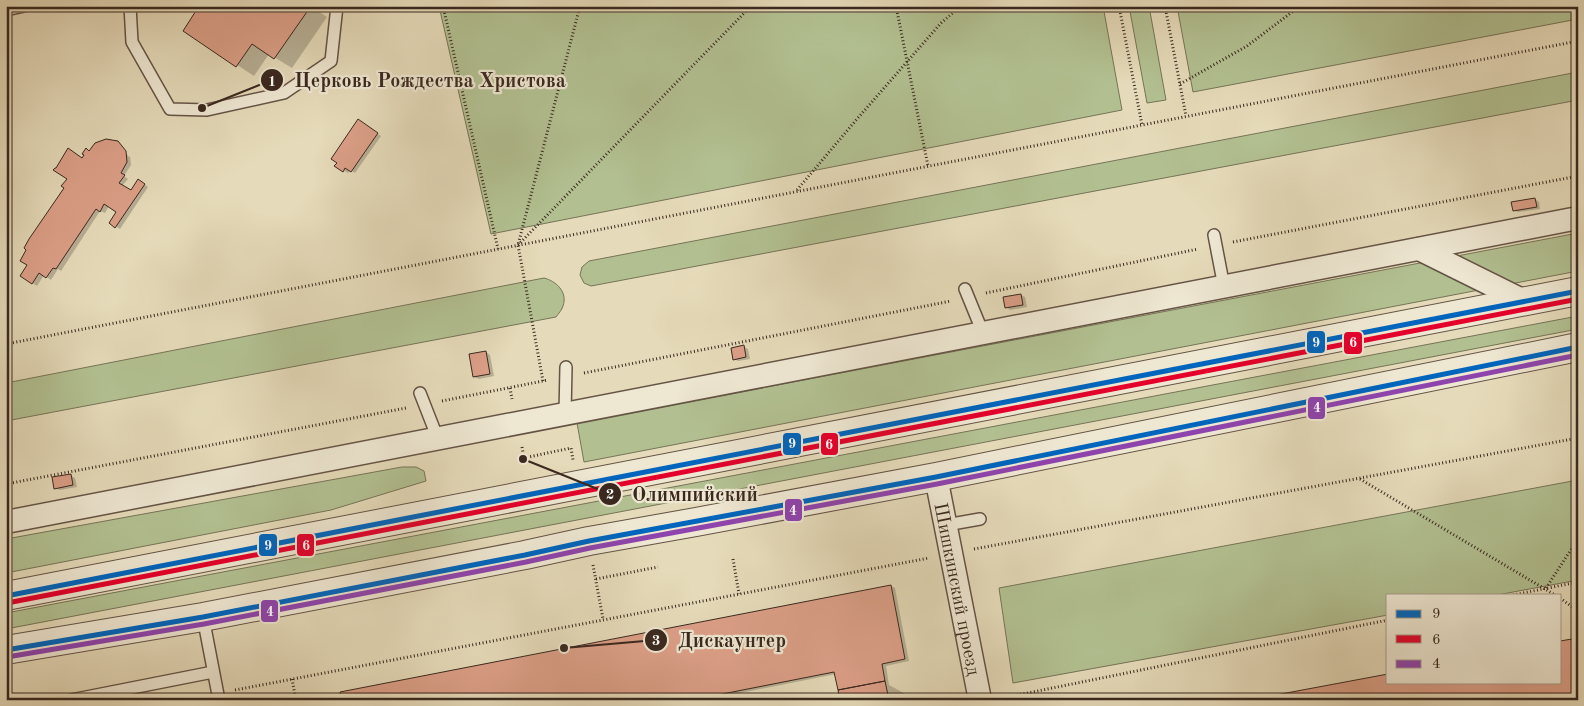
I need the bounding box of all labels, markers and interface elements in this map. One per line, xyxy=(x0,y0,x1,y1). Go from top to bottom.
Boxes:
callout: Церковь Рождества Христова xyxy=(260,63,576,98)
text: Церковь Рождества Христова xyxy=(294,72,566,92)
text: 1 xyxy=(268,75,276,90)
line badge: 9 xyxy=(1306,330,1326,354)
line badge: 6 xyxy=(1343,331,1363,355)
text: 9 xyxy=(1312,336,1320,350)
text: 6 xyxy=(1349,336,1357,350)
line badge: 4 xyxy=(1307,396,1326,420)
text: 4 xyxy=(1313,401,1321,415)
line badge: 9 xyxy=(782,432,802,456)
line badge: 6 xyxy=(820,432,839,456)
text: 9 xyxy=(788,437,796,451)
text: 6 xyxy=(825,438,833,452)
callout: Олимпийский xyxy=(597,477,768,512)
text: Олимпийский xyxy=(632,486,758,506)
text: 2 xyxy=(606,488,614,503)
line badge: 4 xyxy=(784,498,803,522)
street label: Шишкинский проезд xyxy=(929,501,982,678)
text: 4 xyxy=(789,504,797,518)
line badge: 9 xyxy=(258,533,278,557)
line badge: 6 xyxy=(296,533,315,557)
text: 9 xyxy=(264,539,272,553)
text: 6 xyxy=(302,539,310,553)
legend xyxy=(1386,594,1562,684)
line badge: 4 xyxy=(260,599,279,623)
text: 4 xyxy=(266,605,274,619)
text: 9 xyxy=(1432,607,1441,622)
callout: Дискаунтер xyxy=(643,623,796,658)
text: Дискаунтер xyxy=(678,632,786,652)
text: 6 xyxy=(1432,633,1441,648)
text: 3 xyxy=(652,634,660,649)
text: 4 xyxy=(1432,657,1441,672)

